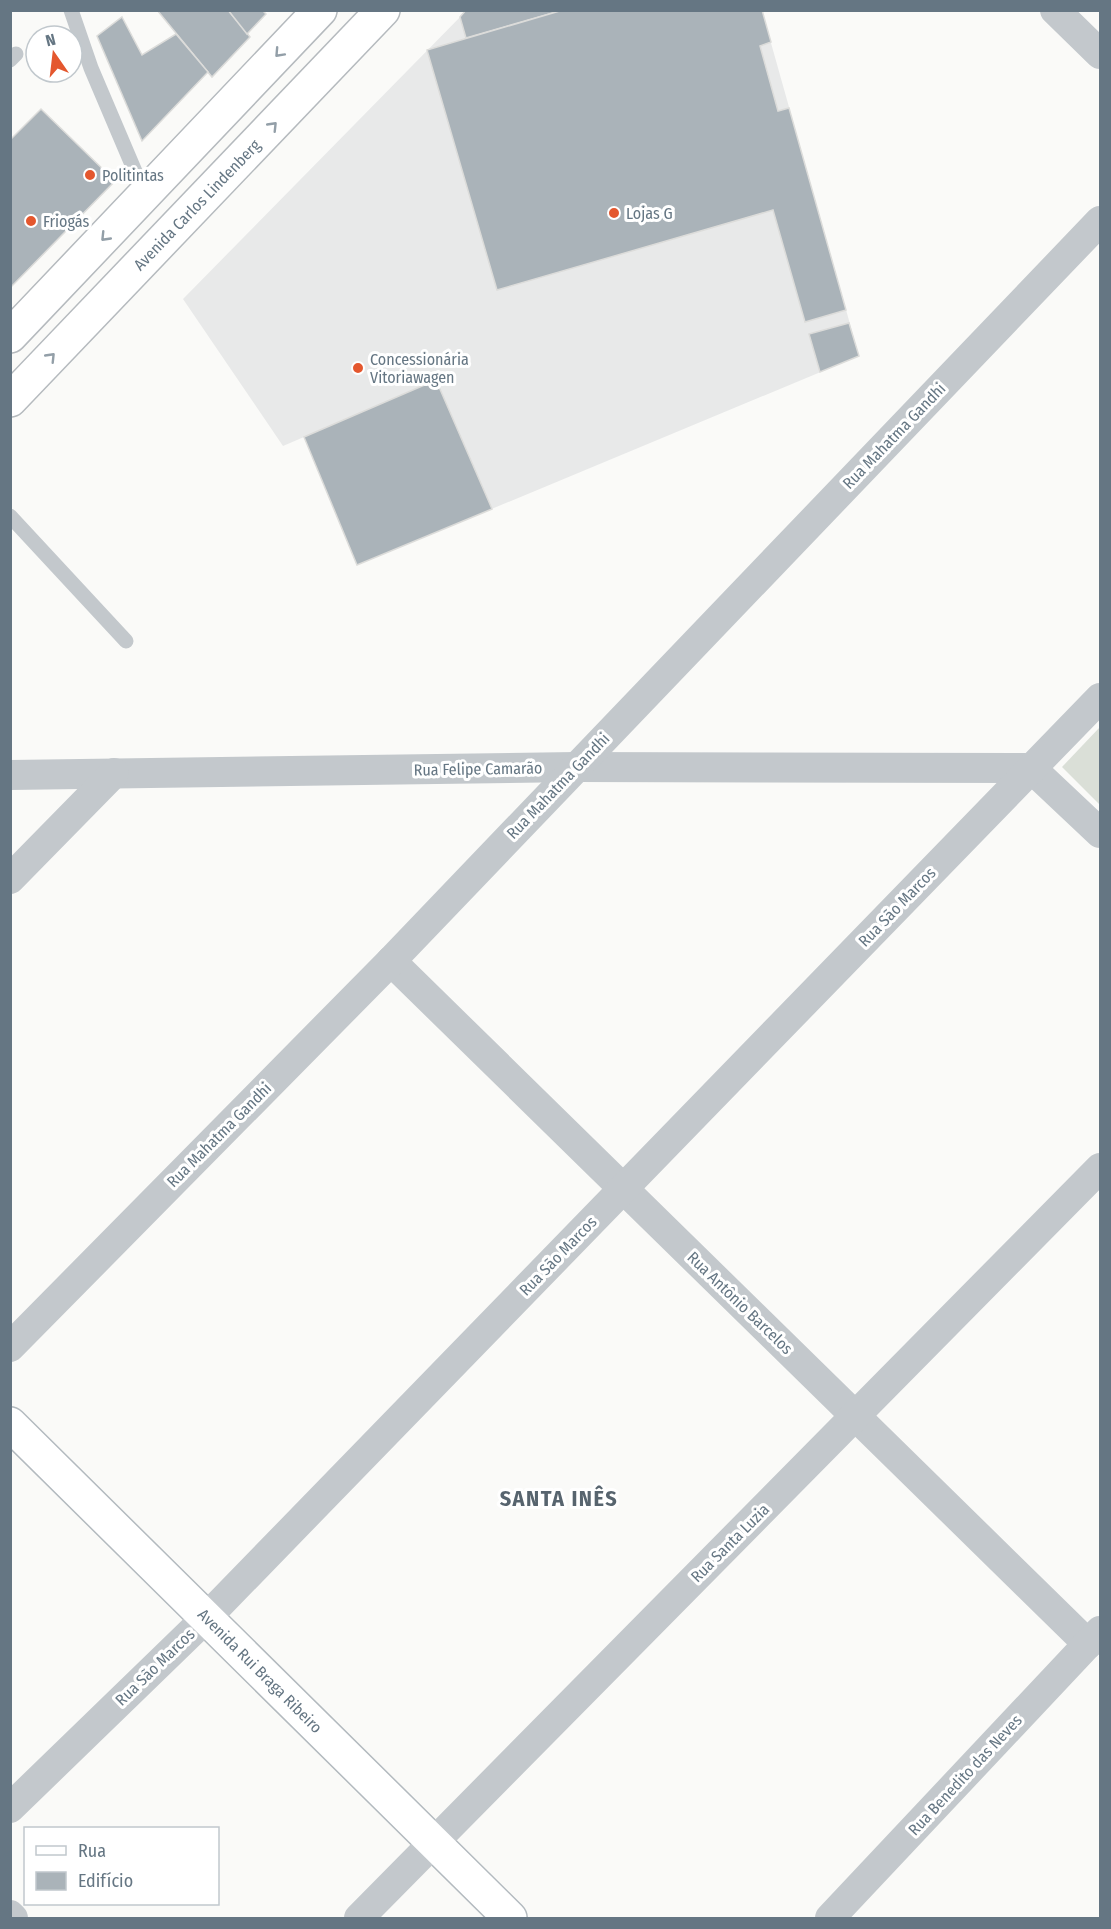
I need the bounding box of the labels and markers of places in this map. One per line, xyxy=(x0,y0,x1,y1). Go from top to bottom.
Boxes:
place label: Politintas xyxy=(102,166,164,185)
marker: Politintas xyxy=(83,168,97,182)
place label: Lojas G xyxy=(626,204,673,223)
marker: Lojas G xyxy=(607,206,621,220)
place label: Friogás xyxy=(43,212,89,231)
marker: Friogás xyxy=(24,214,38,228)
place label: Concessionária Vitoriawagen xyxy=(370,350,469,387)
marker: Concessionária Vitoriawagen xyxy=(351,361,365,375)

